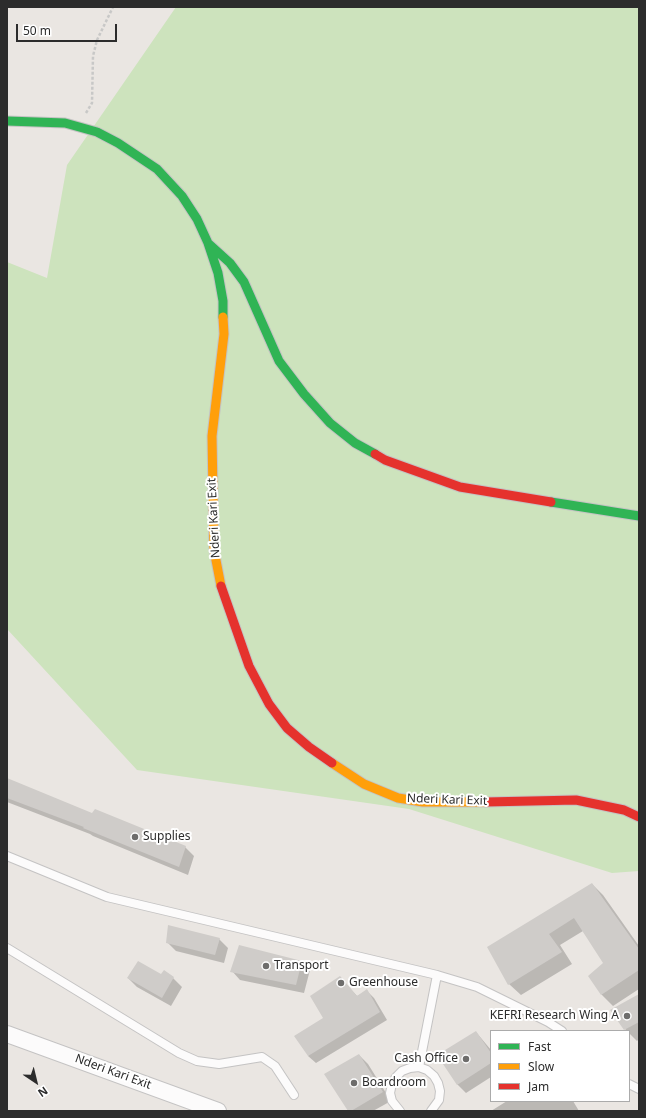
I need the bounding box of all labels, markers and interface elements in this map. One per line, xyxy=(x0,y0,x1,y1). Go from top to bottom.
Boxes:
scale bar xyxy=(18,16,119,42)
text: 50 m xyxy=(23,22,51,39)
street label: Nderi Kari Exit xyxy=(205,478,223,558)
street label: Nderi Kari Exit xyxy=(407,791,487,809)
place label: Supplies xyxy=(143,830,190,844)
marker: Supplies xyxy=(130,832,140,842)
place label: Transport xyxy=(274,959,329,973)
marker: Transport xyxy=(261,961,271,971)
place label: Greenhouse xyxy=(349,976,418,990)
marker: Greenhouse xyxy=(336,978,346,988)
place label: KEFRI Research Wing A xyxy=(490,1009,619,1023)
marker: KEFRI Research Wing A xyxy=(622,1011,632,1021)
legend xyxy=(490,1030,630,1102)
text: Fast xyxy=(528,1038,551,1055)
street label: Nderi Kari Exit xyxy=(73,1052,153,1092)
place label: Cash Office xyxy=(394,1052,458,1066)
marker: Cash Office xyxy=(461,1054,471,1064)
text: Slow xyxy=(528,1058,554,1075)
north arrow xyxy=(16,1062,56,1102)
place label: Boardroom xyxy=(362,1076,426,1090)
marker: Boardroom xyxy=(349,1078,359,1088)
text: Jam xyxy=(528,1078,549,1095)
text: N xyxy=(35,1084,51,1101)

